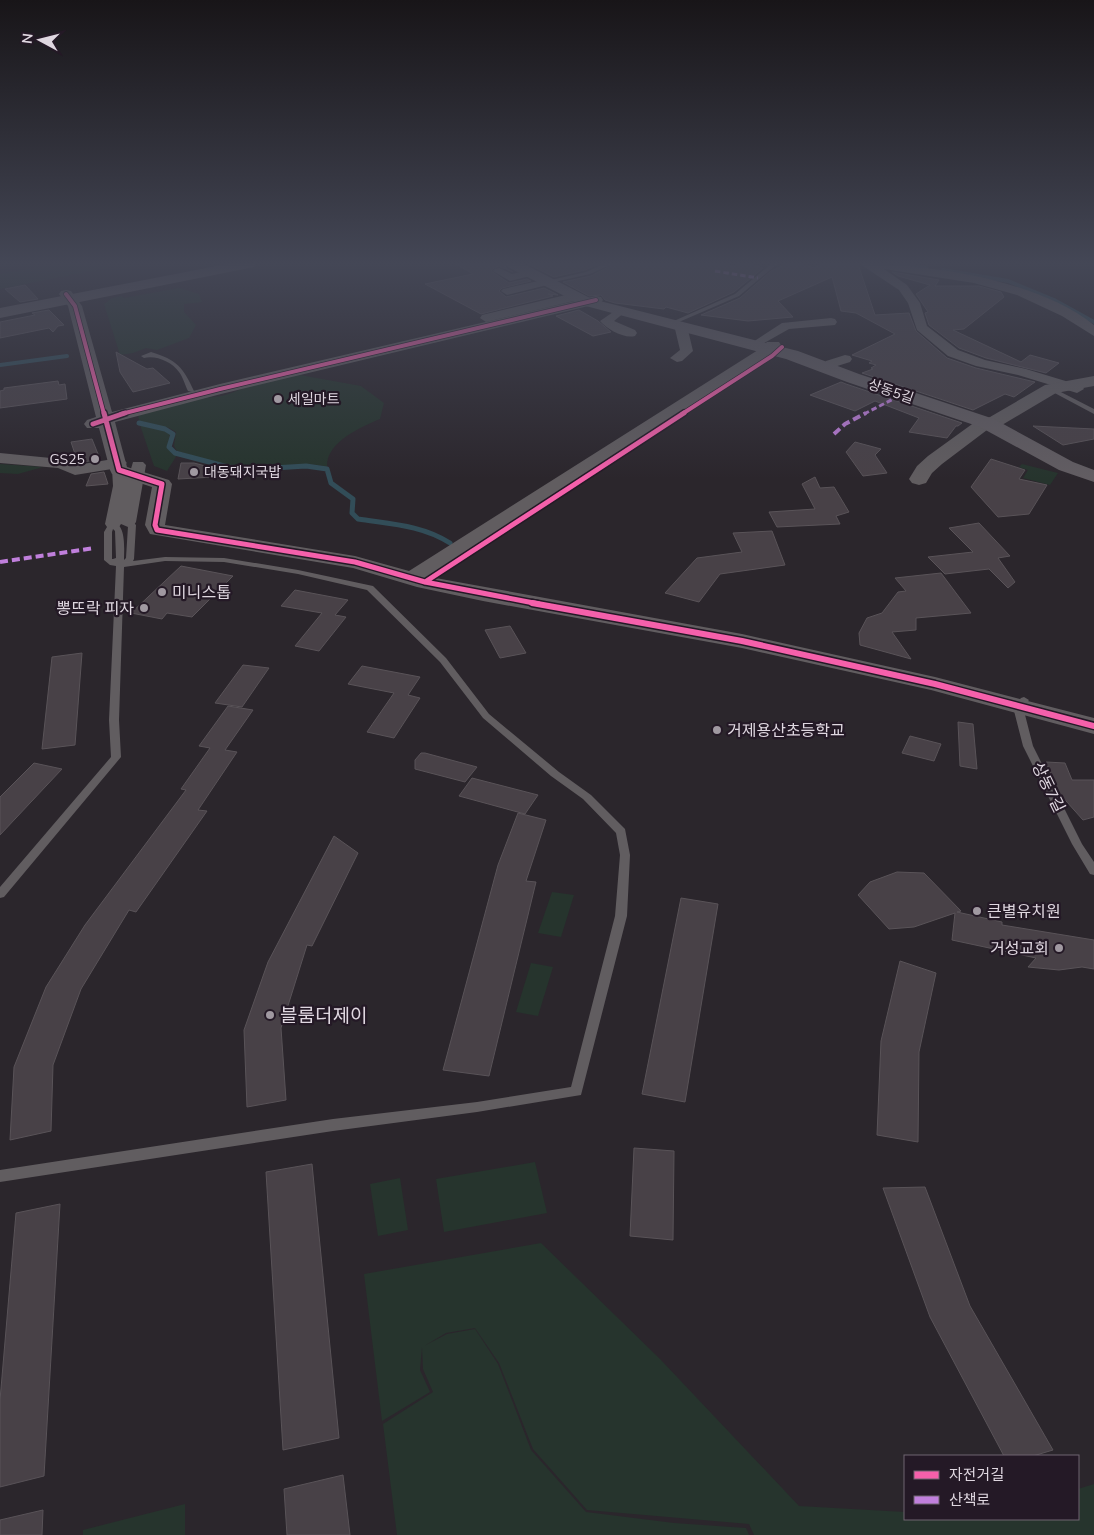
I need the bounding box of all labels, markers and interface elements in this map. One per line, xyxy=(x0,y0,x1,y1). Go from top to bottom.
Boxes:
north arrow xyxy=(15,15,65,65)
text: N xyxy=(18,32,38,45)
street label: 상동5길 xyxy=(866,375,916,408)
place label: 세일마트 xyxy=(288,390,340,409)
marker: 세일마트 xyxy=(272,393,284,405)
place label: GS25 xyxy=(49,450,85,469)
marker: GS25 xyxy=(89,453,101,465)
place label: 대동돼지국밥 xyxy=(204,463,281,482)
marker: 대동돼지국밥 xyxy=(188,466,200,478)
place label: 미니스톱 xyxy=(172,582,231,604)
marker: 미니스톱 xyxy=(156,586,168,598)
place label: 뽕뜨락 피자 xyxy=(56,598,134,620)
marker: 뽕뜨락 피자 xyxy=(138,602,150,614)
place label: 거제용산초등학교 xyxy=(727,720,845,742)
marker: 거제용산초등학교 xyxy=(711,724,723,736)
street label: 상동7길 xyxy=(1026,758,1070,816)
place label: 큰별유치원 xyxy=(987,901,1061,923)
marker: 큰별유치원 xyxy=(971,905,983,917)
place label: 거성교회 xyxy=(990,938,1049,960)
marker: 거성교회 xyxy=(1053,942,1065,954)
place label: 블룸더제이 xyxy=(280,1003,367,1029)
marker: 블룸더제이 xyxy=(264,1009,276,1021)
legend xyxy=(904,1455,1079,1520)
text: 자전거길 xyxy=(949,1465,1004,1485)
text: 산책로 xyxy=(949,1490,990,1510)

